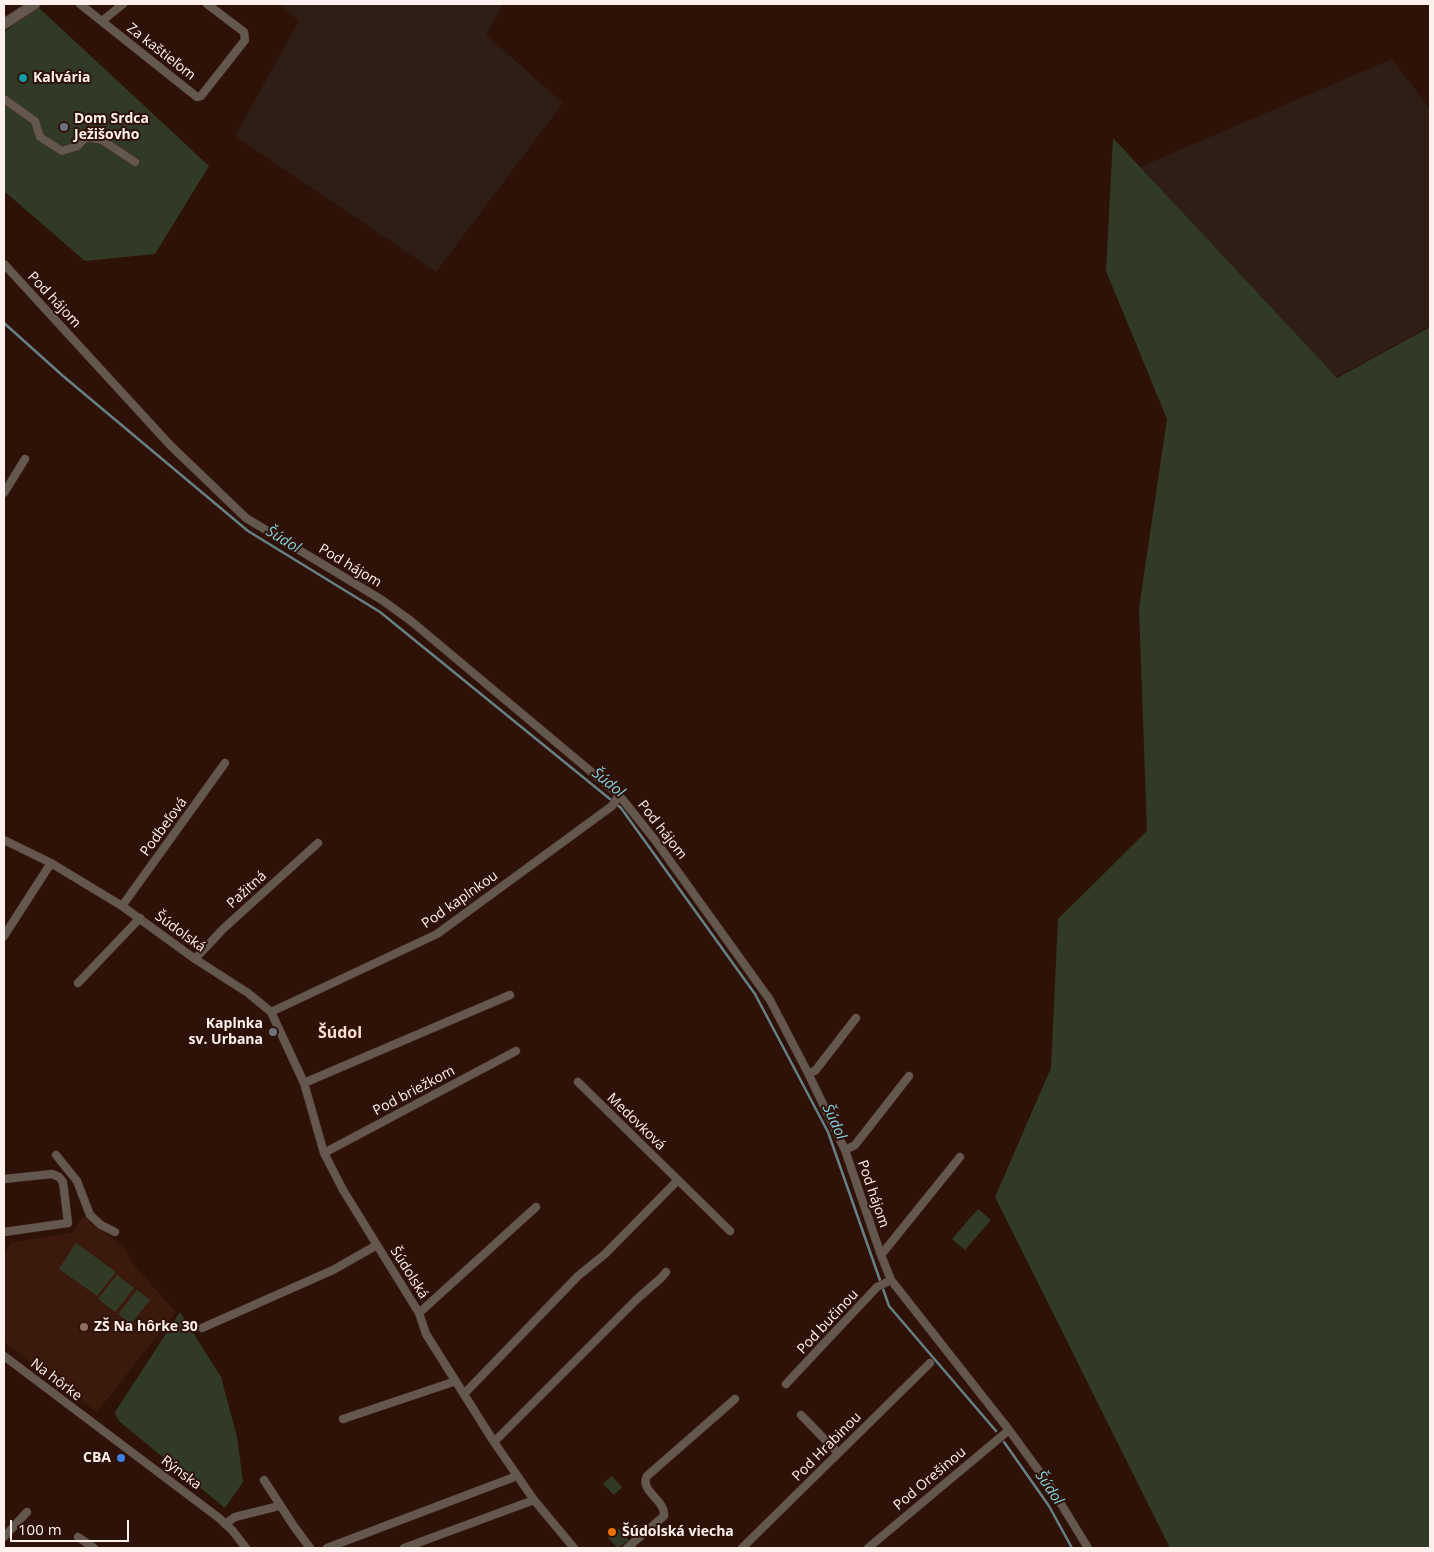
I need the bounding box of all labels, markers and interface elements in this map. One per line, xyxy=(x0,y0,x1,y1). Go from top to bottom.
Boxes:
street label: Za kaštieľom xyxy=(123,20,199,84)
place label: Kalvária xyxy=(33,70,91,86)
marker: Kalvária xyxy=(17,72,29,84)
place label: Dom Srdca Ježišovho xyxy=(74,111,149,144)
marker: Dom Srdca Ježišovho xyxy=(58,121,70,133)
street label: Pod hájom xyxy=(24,269,84,331)
water label: Šúdol xyxy=(262,523,304,557)
street label: Pod hájom xyxy=(316,541,384,591)
water label: Šúdol xyxy=(588,764,628,802)
street label: Podbeľová xyxy=(137,794,191,860)
street label: Pod hájom xyxy=(634,797,690,863)
street label: Pažitná xyxy=(224,868,270,912)
street label: Pod kaplnkou xyxy=(419,868,501,932)
street label: Šúdolská xyxy=(151,908,209,956)
place label: Kaplnka sv. Urbana xyxy=(189,1016,263,1048)
district label: Šúdol xyxy=(318,1023,362,1043)
marker: Kaplnka sv. Urbana xyxy=(267,1026,279,1038)
street label: Pod briežkom xyxy=(370,1062,458,1120)
street label: Medovková xyxy=(603,1090,669,1154)
water label: Šúdol xyxy=(818,1101,850,1143)
street label: Pod hájom xyxy=(854,1158,892,1230)
street label: Šúdolská xyxy=(386,1244,432,1302)
street label: Pod bučinou xyxy=(794,1286,862,1358)
place label: ZŠ Na hôrke 30 xyxy=(94,1319,198,1335)
marker: ZŠ Na hôrke 30 xyxy=(78,1321,90,1333)
street label: Na hôrke xyxy=(27,1355,85,1405)
street label: Pod Hrabinou xyxy=(789,1409,865,1485)
street label: Pod Orešinou xyxy=(890,1444,970,1514)
place label: CBA xyxy=(83,1450,111,1466)
marker: CBA xyxy=(115,1452,127,1464)
street label: Rýnska xyxy=(158,1452,204,1494)
water label: Šúdol xyxy=(1031,1468,1067,1508)
scale bar xyxy=(12,1510,131,1542)
text: 100 m xyxy=(18,1519,62,1539)
place label: Šúdolská viecha xyxy=(622,1524,734,1540)
marker: Šúdolská viecha xyxy=(606,1526,618,1538)

